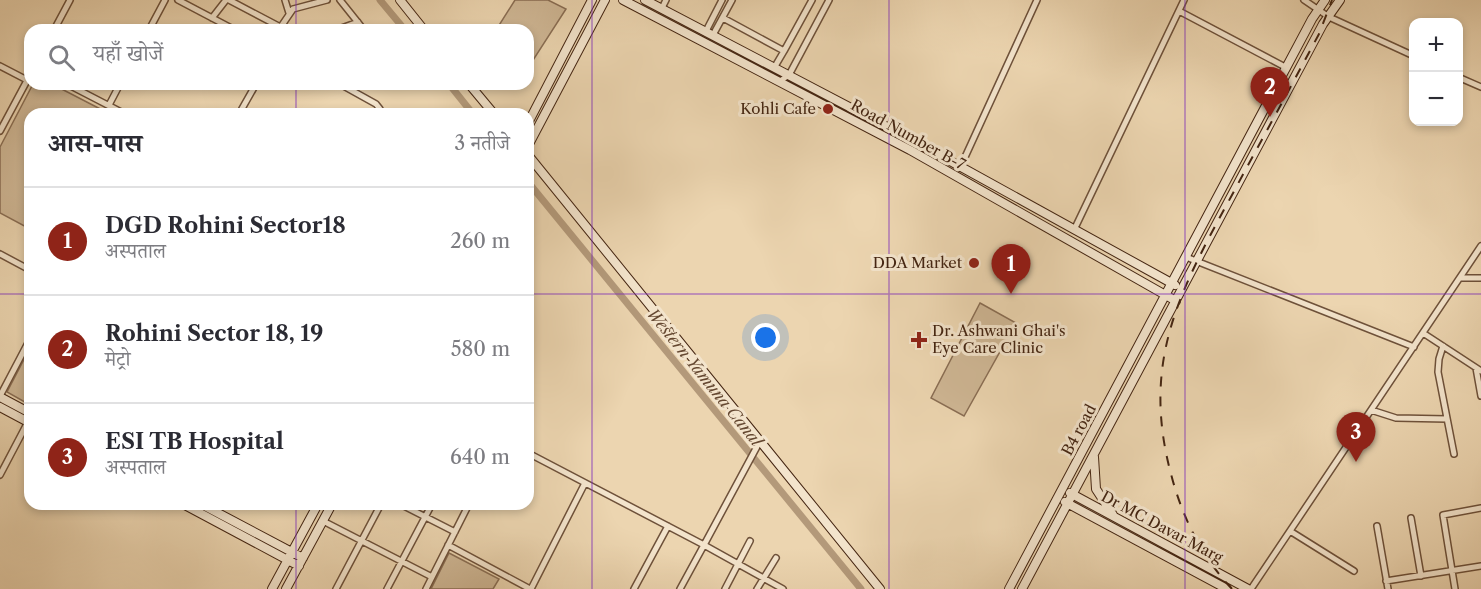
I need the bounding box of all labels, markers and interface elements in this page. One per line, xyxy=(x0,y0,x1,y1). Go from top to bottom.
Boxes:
map controls xyxy=(1409,18,1463,126)
button: + xyxy=(1409,18,1463,72)
search box xyxy=(24,24,534,90)
text: यहाँ खोजें xyxy=(93,40,163,67)
icon: search xyxy=(45,41,78,74)
pin: 2 xyxy=(1250,68,1290,117)
button: − xyxy=(1409,72,1463,126)
street label: Road Number B-7 xyxy=(848,95,969,174)
place label: Kohli Cafe xyxy=(740,99,816,118)
marker: Kohli Cafe xyxy=(821,102,835,116)
text: आस-पास xyxy=(48,127,142,159)
text: 3 नतीजे xyxy=(454,131,510,155)
text: DGD Rohini Sector18 xyxy=(105,212,346,239)
text: 1 xyxy=(63,229,72,253)
text: 260 m xyxy=(450,229,510,253)
text: अस्पताल xyxy=(105,239,166,263)
pin: 1 xyxy=(992,244,1030,294)
place label: DDA Market xyxy=(873,253,963,272)
marker: DDA Market xyxy=(967,256,981,270)
water label: Western Yamuna Canal xyxy=(643,304,768,452)
text: Rohini Sector 18, 19 xyxy=(105,320,323,347)
place label: Dr. Ashwani Ghai's Eye Care Clinic xyxy=(932,321,1066,357)
your location xyxy=(751,323,780,352)
marker: Dr. Ashwani Ghai's Eye Care Clinic xyxy=(910,331,928,349)
text: 2 xyxy=(62,337,73,361)
text: 580 m xyxy=(451,337,510,361)
text: मेट्रो xyxy=(105,347,130,371)
street label: B4 road xyxy=(1057,401,1100,459)
pin: 3 xyxy=(1336,412,1376,462)
text: ESI TB Hospital xyxy=(105,428,284,455)
text: 3 xyxy=(62,445,73,469)
text: 640 m xyxy=(450,445,510,469)
text: अस्पताल xyxy=(105,455,166,479)
street label: Dr MC Davar Marg xyxy=(1098,486,1226,567)

